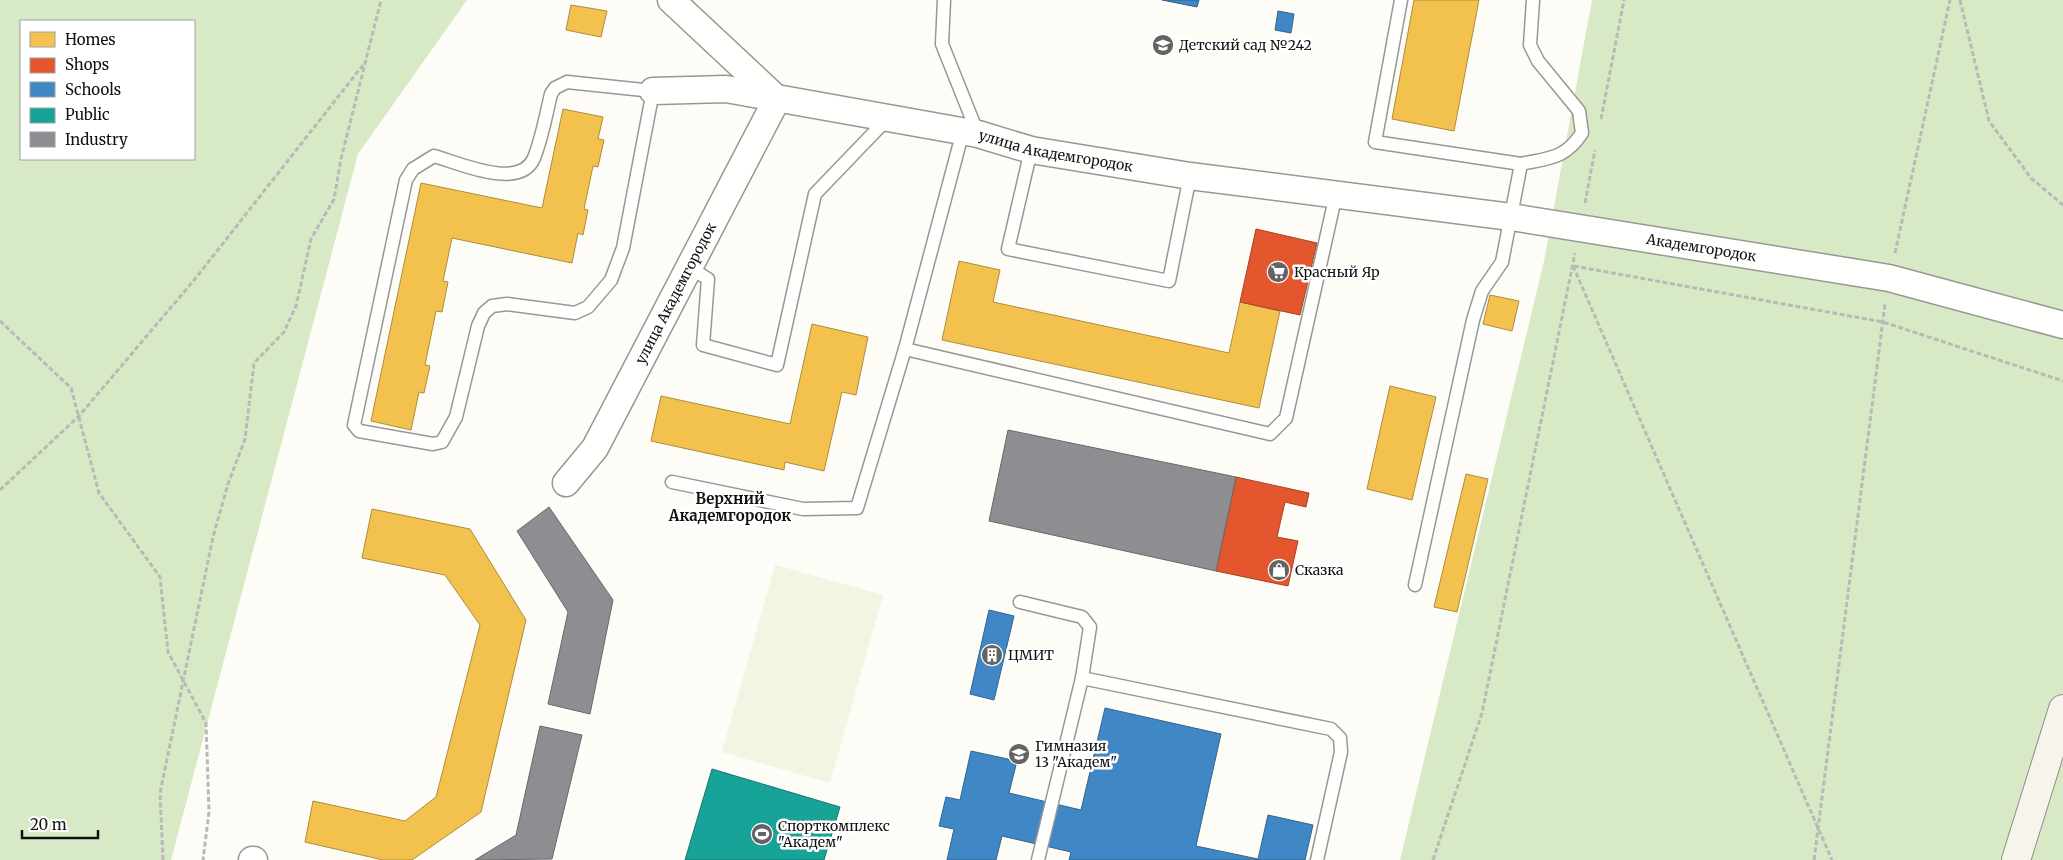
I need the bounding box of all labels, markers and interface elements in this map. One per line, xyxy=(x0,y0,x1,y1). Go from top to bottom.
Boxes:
legend xyxy=(20,20,195,160)
text: Homes xyxy=(65,30,116,49)
school or university icon: Детский сад №242 xyxy=(1151,33,1175,57)
place label: Детский сад №242 xyxy=(1179,36,1312,54)
text: Shops xyxy=(65,55,109,74)
text: Schools xyxy=(65,80,121,99)
text: Public xyxy=(65,105,110,124)
street label: улица Академгородок xyxy=(977,126,1135,176)
text: Industry xyxy=(65,130,128,149)
street label: улица Академгородок xyxy=(631,219,720,367)
street label: Академгородок xyxy=(1644,230,1758,265)
supermarket icon: Красный Яр xyxy=(1266,260,1290,284)
place label: Красный Яр xyxy=(1294,263,1380,281)
district label: Верхний Академгородок xyxy=(668,489,791,525)
shop icon: Сказка xyxy=(1267,558,1291,582)
place label: Сказка xyxy=(1295,561,1344,579)
building icon: ЦМИТ xyxy=(980,643,1004,667)
place label: ЦМИТ xyxy=(1008,646,1054,664)
place label: Гимназия 13 "Академ" xyxy=(1035,737,1117,771)
school or university icon: Гимназия 13 "Академ" xyxy=(1007,742,1031,766)
scale bar xyxy=(22,808,99,840)
text: 20 m xyxy=(30,815,67,834)
place label: Спорткомплекс "Академ" xyxy=(778,817,890,851)
sports icon: Спорткомплекс "Академ" xyxy=(750,822,774,846)

